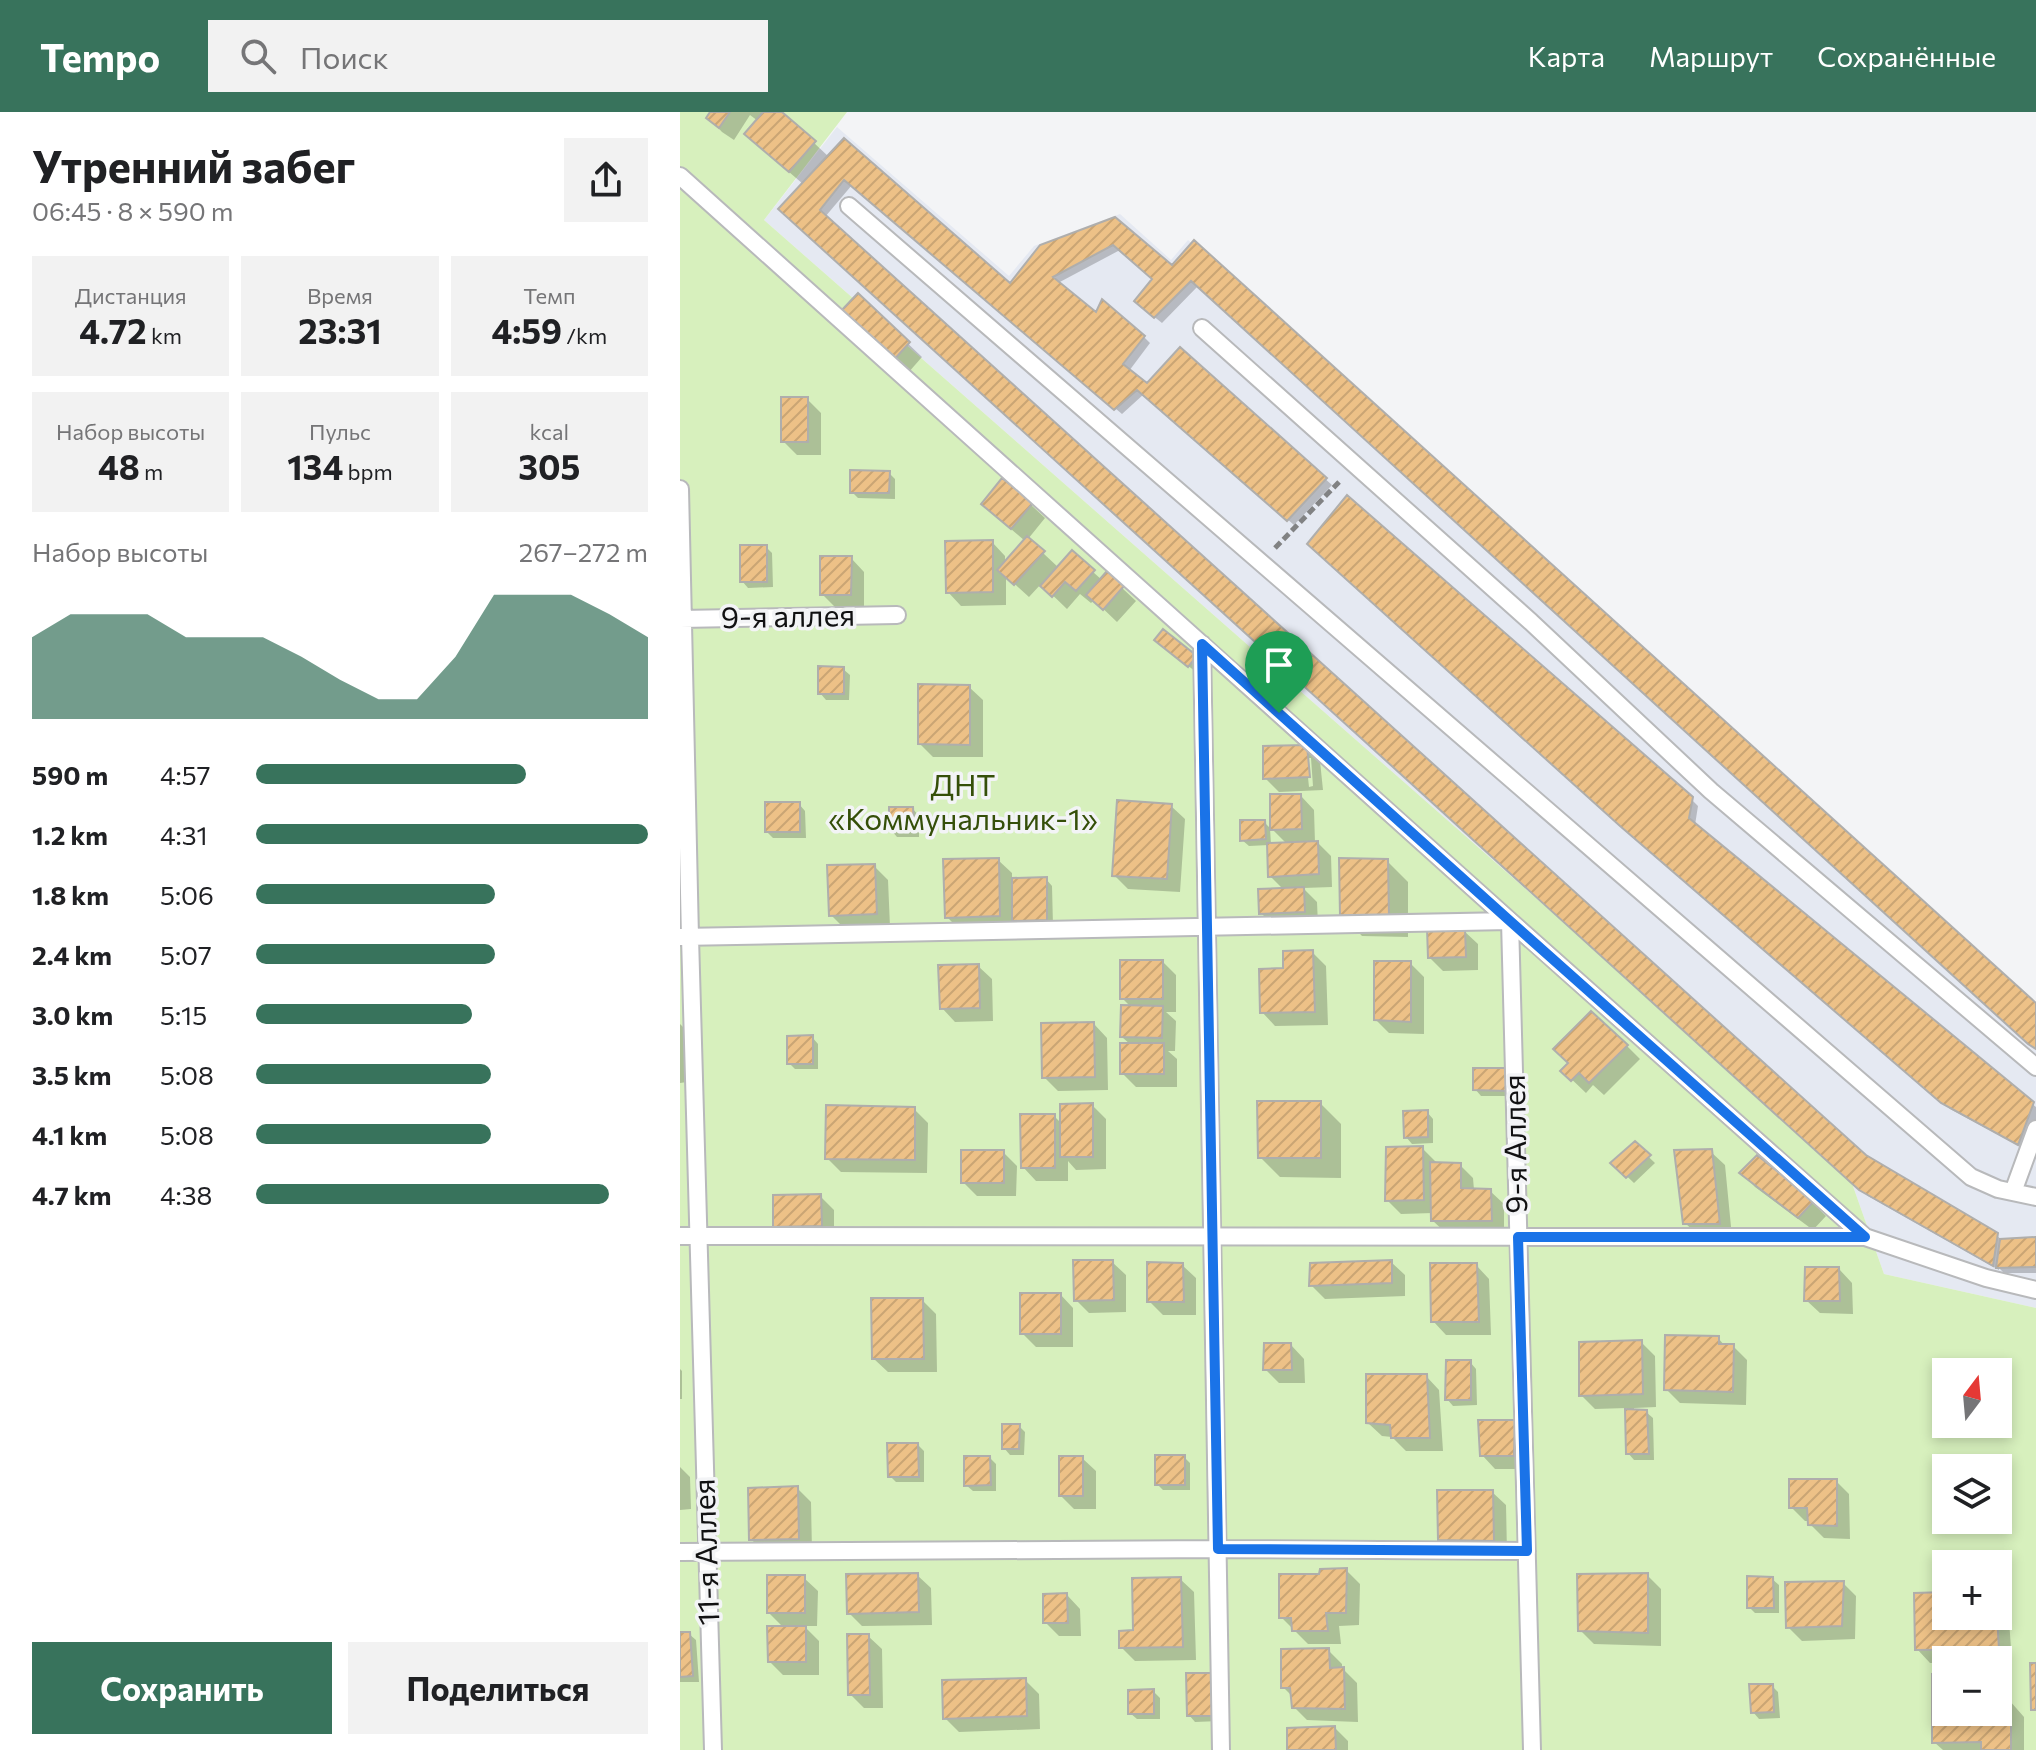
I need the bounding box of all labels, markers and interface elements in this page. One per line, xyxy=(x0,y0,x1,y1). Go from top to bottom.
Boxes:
search box xyxy=(208,20,768,92)
text: Tempo xyxy=(40,33,160,80)
icon: search xyxy=(236,34,280,78)
text: Поиск xyxy=(300,38,389,75)
text: Карта xyxy=(1528,39,1605,73)
text: Маршрут xyxy=(1649,39,1773,73)
text: Сохранённые xyxy=(1817,39,1996,73)
text: Утренний забег xyxy=(32,138,355,192)
button: share xyxy=(564,138,648,222)
text: 06:45 · 8 × 590 m xyxy=(32,195,233,226)
text: Дистанция xyxy=(75,282,187,309)
text: Время xyxy=(307,282,373,309)
text: Темп xyxy=(523,282,575,309)
text: 4.72 xyxy=(79,309,147,351)
text: 23:31 xyxy=(298,309,382,351)
text: 4:59 xyxy=(491,309,562,351)
text: km xyxy=(147,322,182,349)
text: /km xyxy=(562,322,607,349)
text: Набор высоты xyxy=(56,418,205,445)
text: Пульс xyxy=(309,418,371,445)
text: kcal xyxy=(530,418,569,445)
text: 48 xyxy=(98,445,140,487)
text: 134 xyxy=(287,445,343,487)
text: 305 xyxy=(518,445,580,487)
text: m xyxy=(140,458,163,485)
text: bpm xyxy=(343,458,393,485)
text: Набор высоты xyxy=(32,536,208,567)
text: 267–272 m xyxy=(519,536,648,567)
street label: 9-я аллея xyxy=(721,595,855,634)
pin xyxy=(1245,631,1313,713)
icon: arrive xyxy=(1257,643,1301,687)
text: 590 m xyxy=(32,759,108,790)
text: 4:57 xyxy=(160,759,210,790)
park label: ДНТ «Коммунальник-1» xyxy=(828,765,1098,836)
text: 1.2 km xyxy=(32,819,108,850)
text: 4:31 xyxy=(160,819,208,850)
text: 1.8 km xyxy=(32,879,109,910)
text: 5:06 xyxy=(160,879,214,910)
text: 2.4 km xyxy=(32,939,112,970)
text: 5:07 xyxy=(160,939,212,970)
text: 3.0 km xyxy=(32,999,113,1030)
text: 5:15 xyxy=(160,999,207,1030)
text: 3.5 km xyxy=(32,1059,111,1090)
text: 5:08 xyxy=(160,1059,214,1090)
street label: 9-я Аллея xyxy=(1494,1074,1533,1214)
text: 4.1 km xyxy=(32,1119,107,1150)
text: 5:08 xyxy=(160,1119,214,1150)
text: 4.7 km xyxy=(32,1179,111,1210)
text: 4:38 xyxy=(160,1179,212,1210)
north arrow xyxy=(1932,1358,2012,1438)
map controls xyxy=(1932,1358,2012,1726)
button: layers xyxy=(1932,1454,2012,1534)
street label: 11-я Аллея xyxy=(683,1478,726,1626)
button: + xyxy=(1932,1550,2012,1630)
button: Сохранить xyxy=(32,1642,332,1734)
button: Поделиться xyxy=(348,1642,648,1734)
button: − xyxy=(1932,1646,2012,1726)

